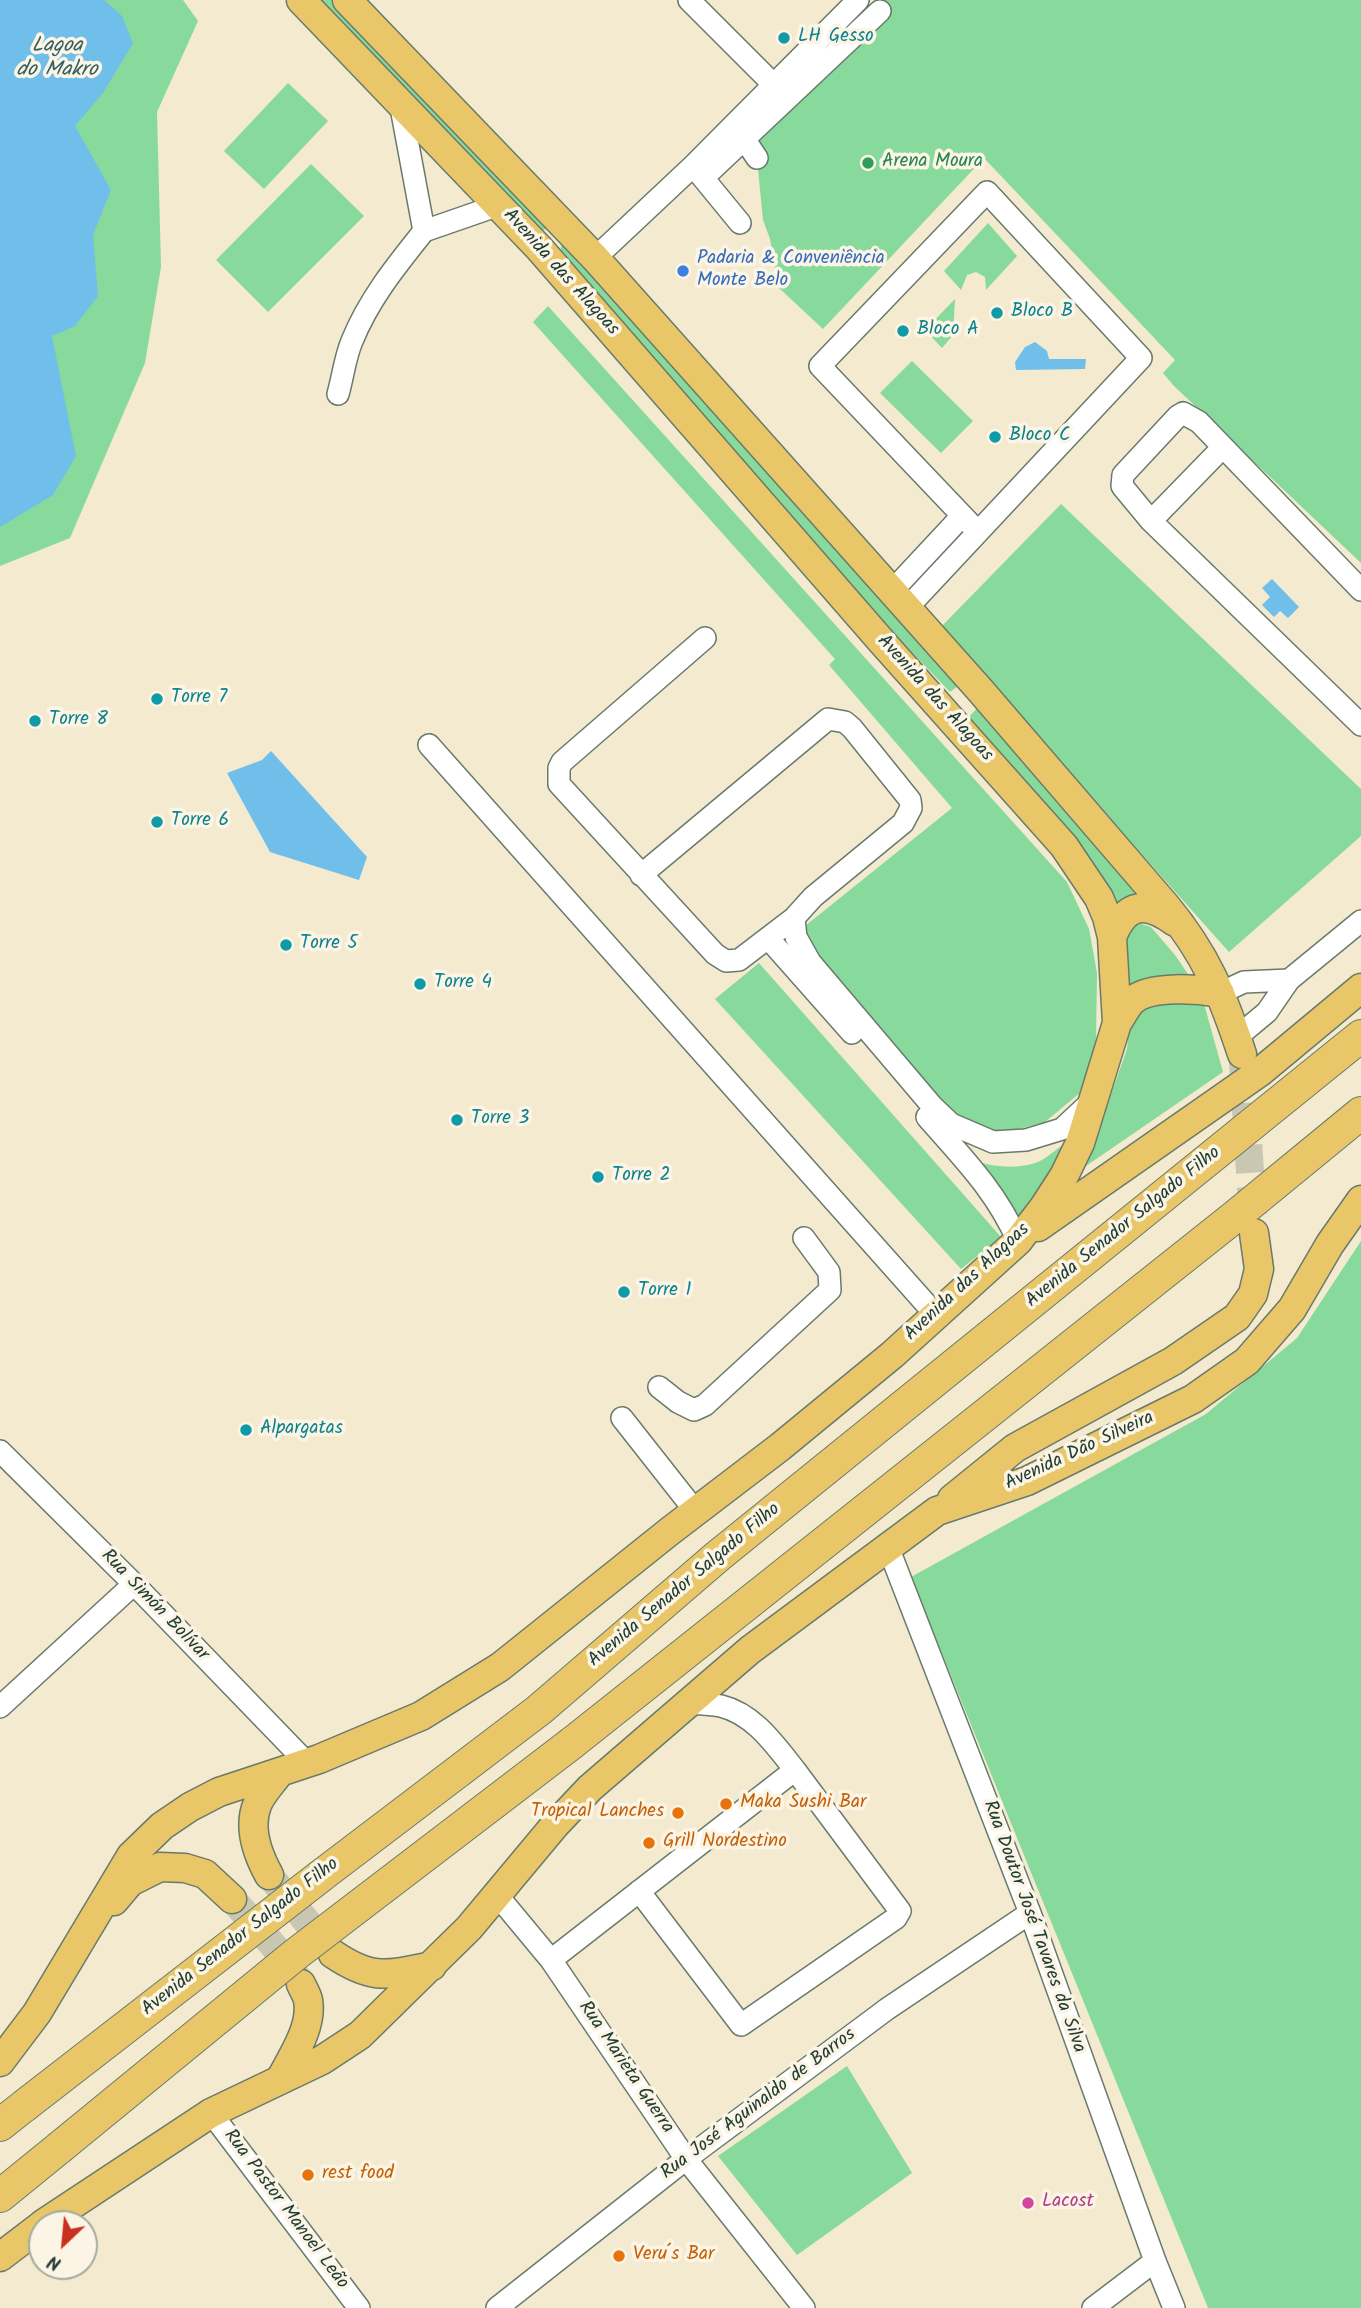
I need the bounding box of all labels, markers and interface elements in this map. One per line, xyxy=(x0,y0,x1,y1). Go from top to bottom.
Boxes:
place label: LH Gesso xyxy=(798,27,874,49)
marker: LH Gesso xyxy=(776,30,792,46)
water label: Lagoa do Makro xyxy=(16,34,98,84)
place label: Arena Moura xyxy=(882,152,983,174)
marker: Arena Moura xyxy=(860,155,876,171)
street label: Avenida das Alagoas xyxy=(497,205,623,341)
place label: Padaria & Conveniência Monte Belo xyxy=(697,249,885,293)
marker: Padaria & Conveniência Monte Belo xyxy=(675,263,691,279)
place label: Bloco B xyxy=(1011,302,1073,324)
marker: Bloco B xyxy=(989,305,1005,321)
place label: Bloco A xyxy=(917,320,979,342)
marker: Bloco A xyxy=(895,323,911,339)
place label: Bloco C xyxy=(1009,426,1070,448)
marker: Bloco C xyxy=(987,429,1003,445)
street label: Avenida das Alagoas xyxy=(871,631,997,767)
place label: Torre 7 xyxy=(171,688,227,710)
marker: Torre 7 xyxy=(149,691,165,707)
place label: Torre 8 xyxy=(49,710,108,732)
marker: Torre 8 xyxy=(27,713,43,729)
place label: Torre 6 xyxy=(171,811,229,833)
marker: Torre 6 xyxy=(149,814,165,830)
place label: Torre 5 xyxy=(300,934,358,956)
marker: Torre 5 xyxy=(278,937,294,953)
place label: Torre 4 xyxy=(434,973,492,995)
marker: Torre 4 xyxy=(412,976,428,992)
place label: Torre 3 xyxy=(471,1109,529,1131)
marker: Torre 3 xyxy=(449,1112,465,1128)
street label: Avenida Senador Salgado Filho xyxy=(1022,1142,1226,1314)
place label: Torre 2 xyxy=(612,1166,671,1188)
marker: Torre 2 xyxy=(590,1169,606,1185)
street label: Avenida das Alagoas xyxy=(901,1219,1035,1347)
place label: Torre 1 xyxy=(638,1281,691,1303)
marker: Torre 1 xyxy=(616,1284,632,1300)
street label: Avenida Dão Silveira xyxy=(1002,1407,1158,1497)
place label: Alpargatas xyxy=(260,1419,343,1441)
marker: Alpargatas xyxy=(238,1422,254,1438)
street label: Avenida Senador Salgado Filho xyxy=(584,1499,786,1673)
street label: Rua Simón Bolívar xyxy=(95,1546,213,1666)
place label: Maka Sushi Bar xyxy=(740,1793,866,1815)
marker: Maka Sushi Bar xyxy=(718,1796,734,1812)
street label: Rua Doutor José Tavares da Silva xyxy=(977,1798,1089,2056)
place label: Tropical Lanches xyxy=(531,1802,664,1824)
marker: Tropical Lanches xyxy=(670,1805,686,1821)
place label: Grill Nordestino xyxy=(663,1832,787,1854)
marker: Grill Nordestino xyxy=(641,1835,657,1851)
street label: Avenida Senador Salgado Filho xyxy=(138,1854,344,2022)
street label: Rua Marieta Guerra xyxy=(572,1998,678,2138)
street label: Rua José Aguinaldo de Barros xyxy=(657,2024,861,2186)
street label: Rua Pastor Manoel Leão xyxy=(218,2126,352,2294)
place label: rest food xyxy=(322,2164,394,2186)
marker: rest food xyxy=(300,2167,316,2183)
place label: Lacost xyxy=(1042,2192,1094,2214)
marker: Lacost xyxy=(1020,2195,1036,2211)
north arrow xyxy=(28,2210,98,2280)
place label: Veru´s Bar xyxy=(633,2245,714,2267)
text: N xyxy=(43,2246,67,2278)
marker: Veru´s Bar xyxy=(611,2248,627,2264)

